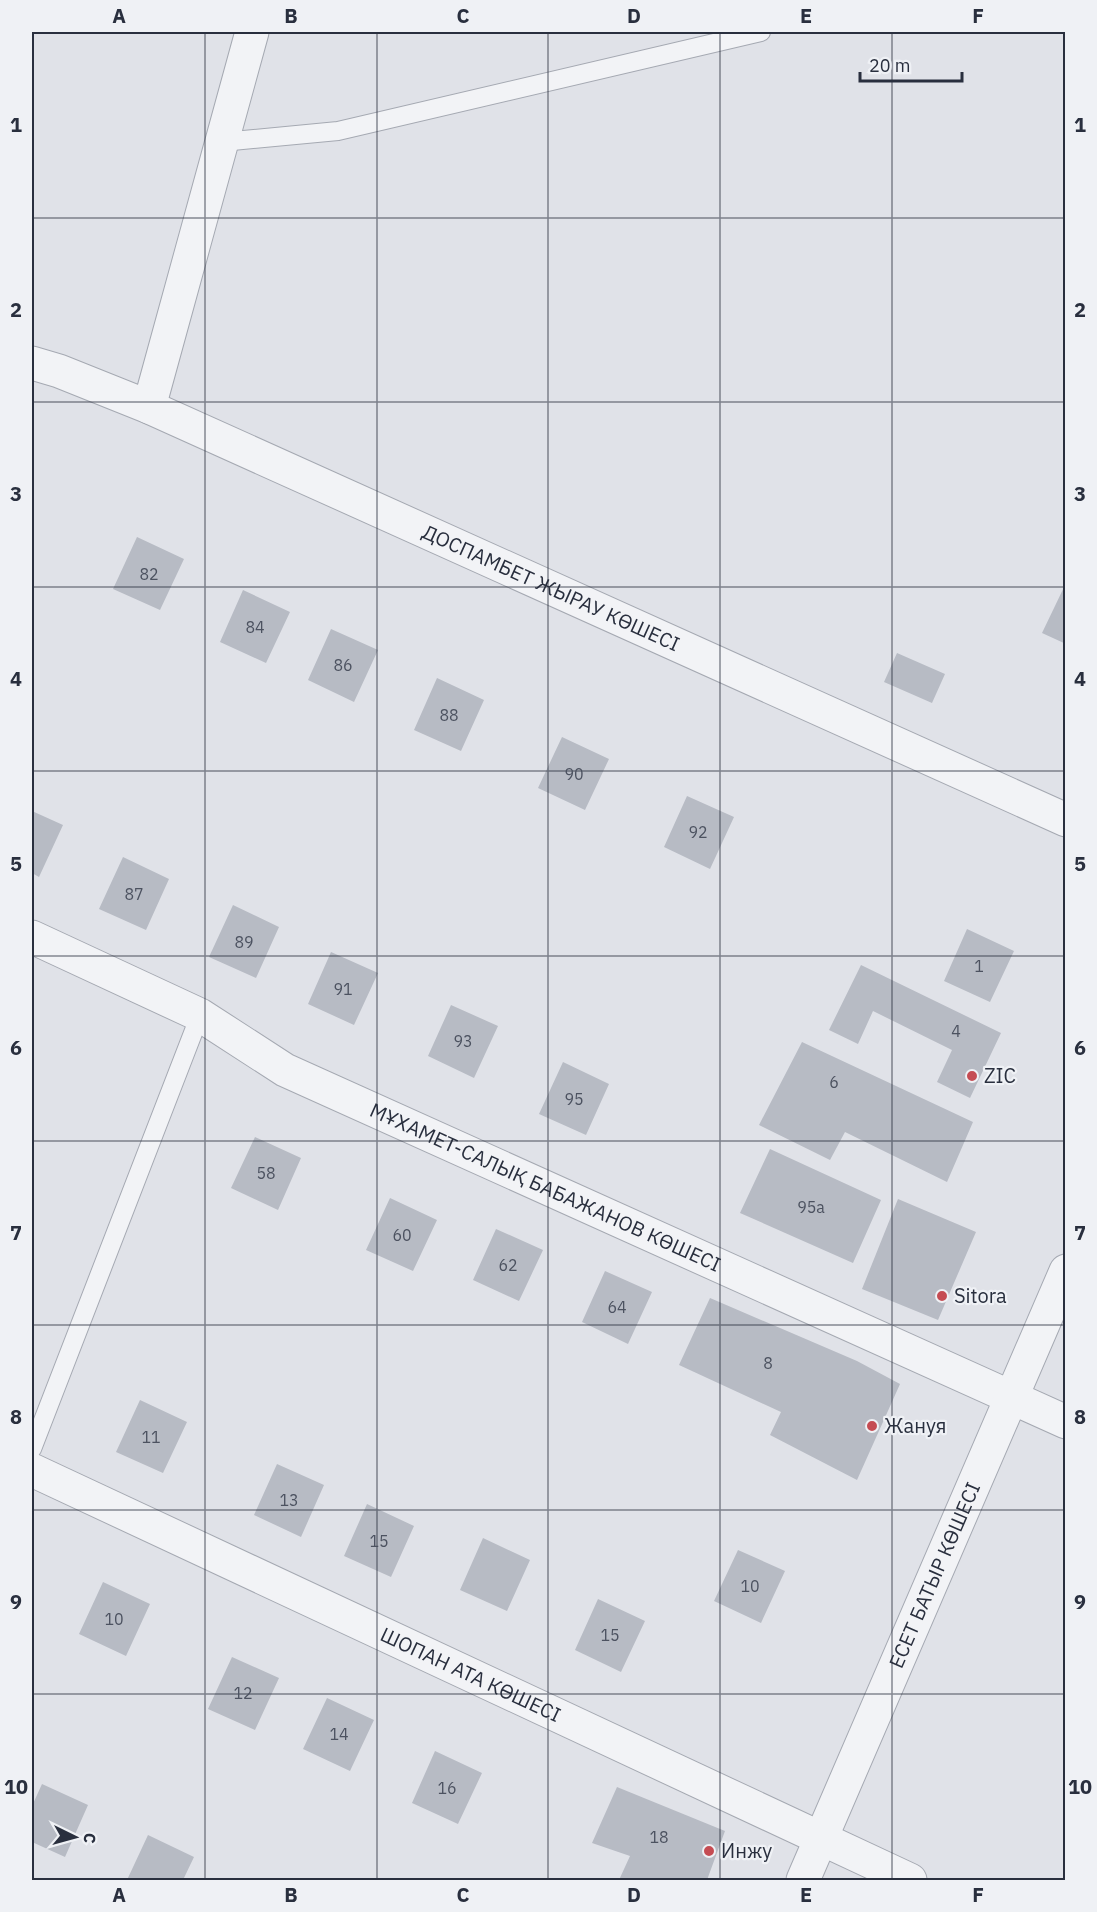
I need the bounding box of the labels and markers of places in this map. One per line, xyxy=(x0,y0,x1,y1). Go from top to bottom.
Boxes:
place label: ZIC xyxy=(984,1062,1016,1089)
marker: ZIC xyxy=(965,1069,979,1083)
place label: Sitora xyxy=(954,1282,1007,1309)
marker: Sitora xyxy=(935,1289,949,1303)
place label: Жануя xyxy=(884,1412,947,1439)
marker: Жануя xyxy=(865,1419,879,1433)
place label: Инжу xyxy=(721,1837,772,1864)
marker: Инжу xyxy=(702,1844,716,1858)

